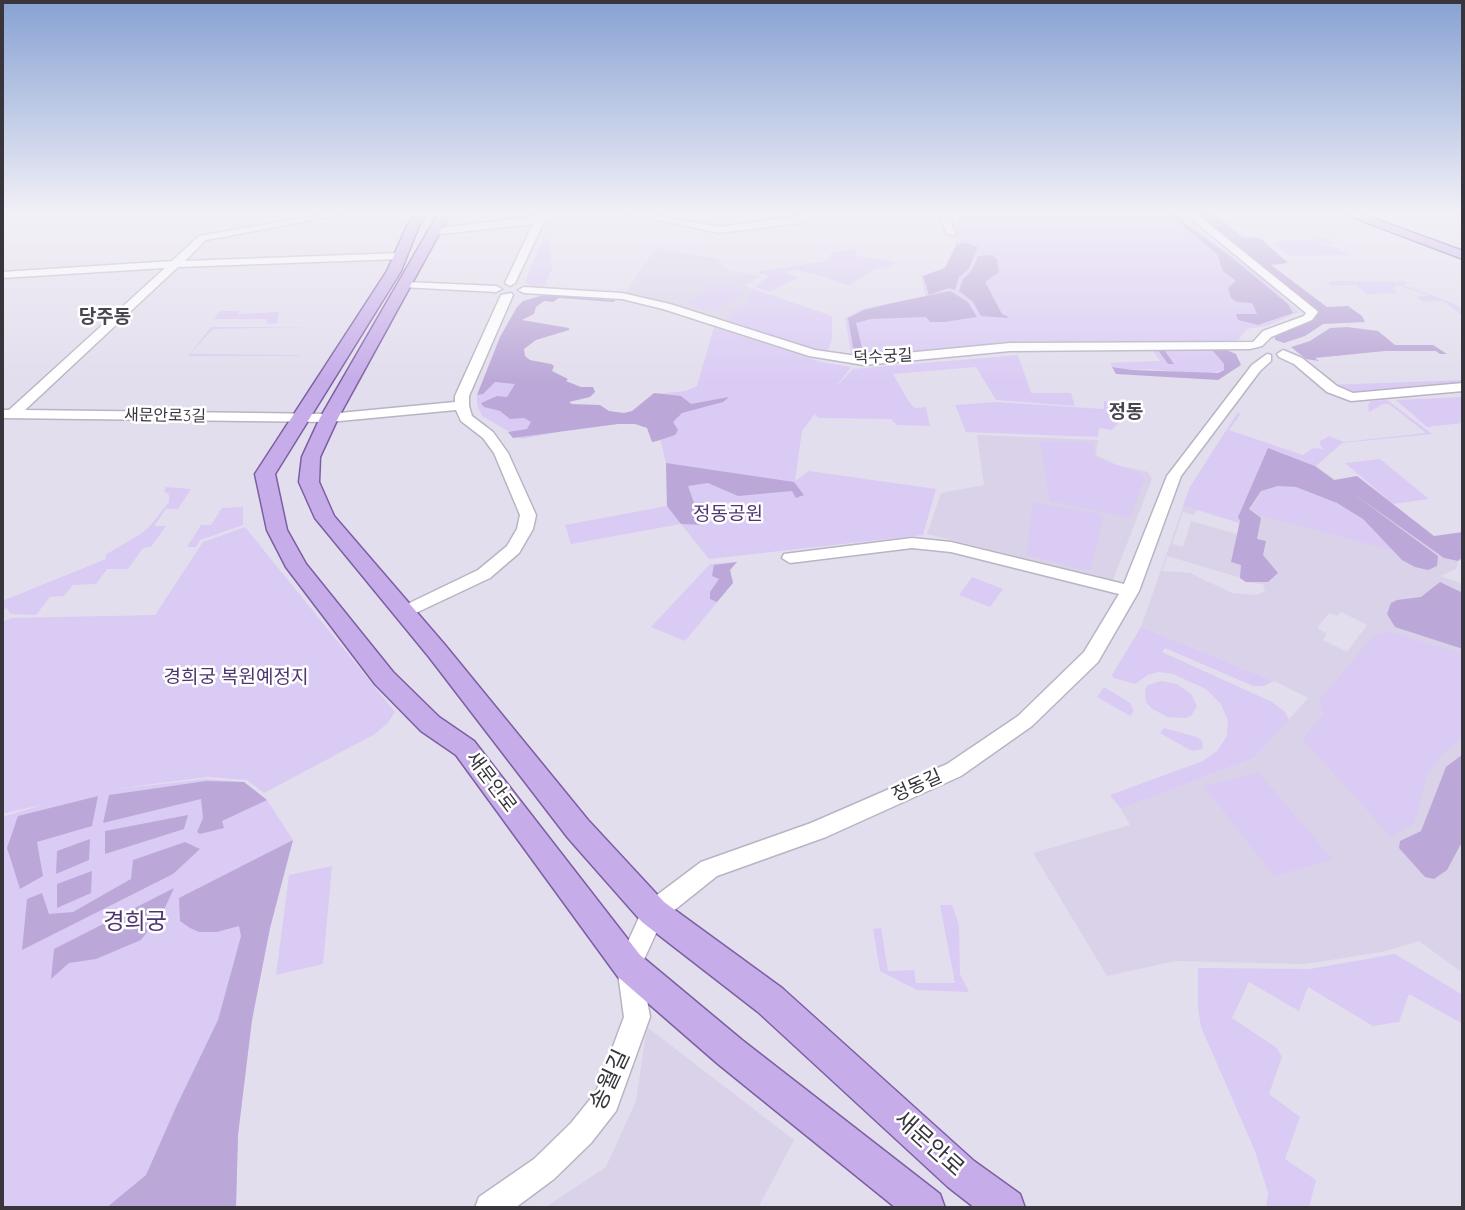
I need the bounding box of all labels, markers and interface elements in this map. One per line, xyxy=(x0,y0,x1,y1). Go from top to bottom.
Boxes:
district label: 당주동 xyxy=(79,306,131,328)
street label: 덕수궁길 xyxy=(853,346,913,368)
district label: 정동 xyxy=(1109,401,1143,423)
street label: 새문안로3길 xyxy=(124,406,206,426)
park label: 정동공원 xyxy=(693,503,763,525)
park label: 경희궁 복원예정지 xyxy=(163,666,309,688)
street label: 새문안로 xyxy=(461,747,521,817)
street label: 정동길 xyxy=(888,765,946,807)
park label: 경희궁 xyxy=(103,908,167,936)
street label: 송월길 xyxy=(584,1045,636,1115)
street label: 새문안로 xyxy=(888,1105,970,1183)

